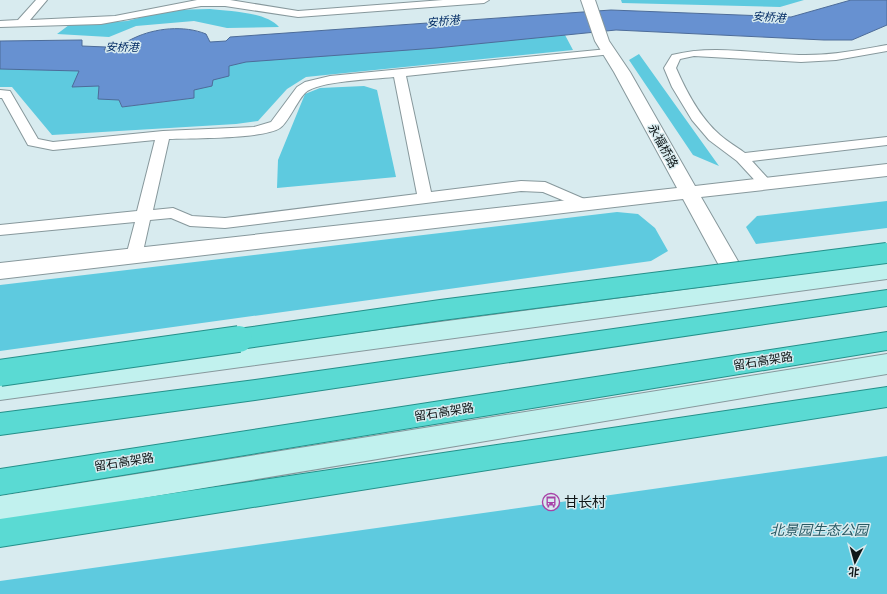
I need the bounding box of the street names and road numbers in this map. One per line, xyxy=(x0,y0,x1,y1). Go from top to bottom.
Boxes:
street label: 永福桥路 xyxy=(645,121,682,170)
street label: 留石高架路 xyxy=(732,348,794,373)
street label: 留石高架路 xyxy=(413,399,475,424)
street label: 留石高架路 xyxy=(93,449,155,474)

